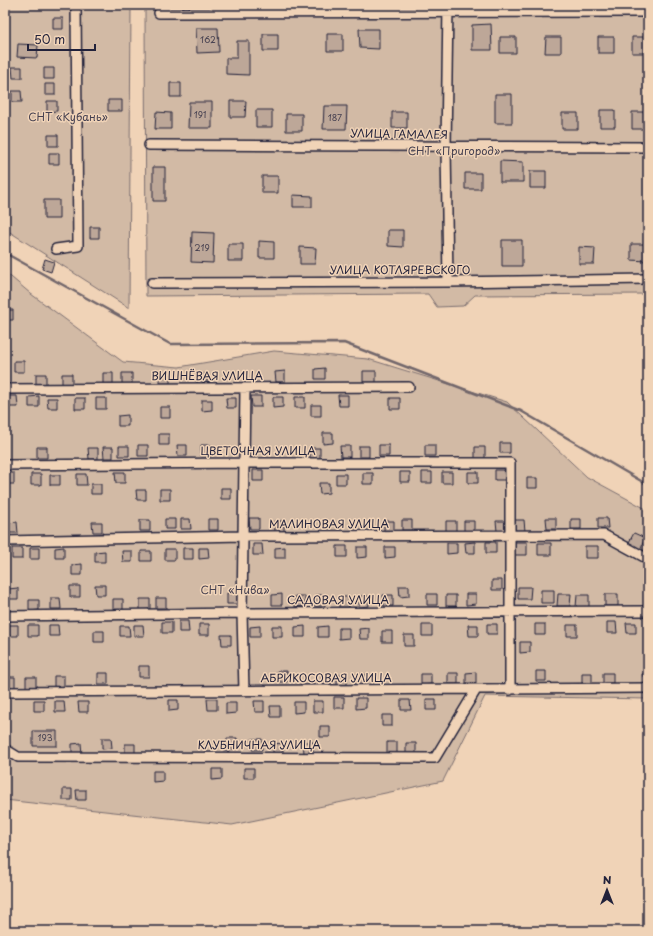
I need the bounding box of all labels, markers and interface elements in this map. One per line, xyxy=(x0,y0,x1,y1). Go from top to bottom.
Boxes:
scale bar xyxy=(28,26,95,52)
text: 50 m xyxy=(34,30,65,48)
house number: 162 xyxy=(200,32,216,46)
house number: 191 xyxy=(194,107,206,121)
park label: СНТ «Кубань» xyxy=(28,108,108,125)
house number: 187 xyxy=(328,110,342,124)
street label: УЛИЦА ГАМАЛЕЯ xyxy=(350,124,448,143)
park label: СНТ «Пригород» xyxy=(408,142,500,159)
house number: 219 xyxy=(194,240,210,254)
street label: УЛИЦА КОТЛЯРЕВСКОГО xyxy=(330,261,470,278)
street label: ВИШНЁВАЯ УЛИЦА xyxy=(151,367,263,384)
street label: ЦВЕТОЧНАЯ УЛИЦА xyxy=(200,442,316,459)
street label: МАЛИНОВАЯ УЛИЦА xyxy=(269,515,390,532)
park label: СНТ «Нива» xyxy=(200,581,270,598)
street label: САДОВАЯ УЛИЦА xyxy=(287,591,390,608)
street label: АБРИКОСОВАЯ УЛИЦА xyxy=(260,669,392,686)
house number: 193 xyxy=(37,730,53,744)
street label: КЛУБНИЧНАЯ УЛИЦА xyxy=(197,736,321,753)
north arrow xyxy=(587,870,627,910)
text: N xyxy=(603,871,612,888)

